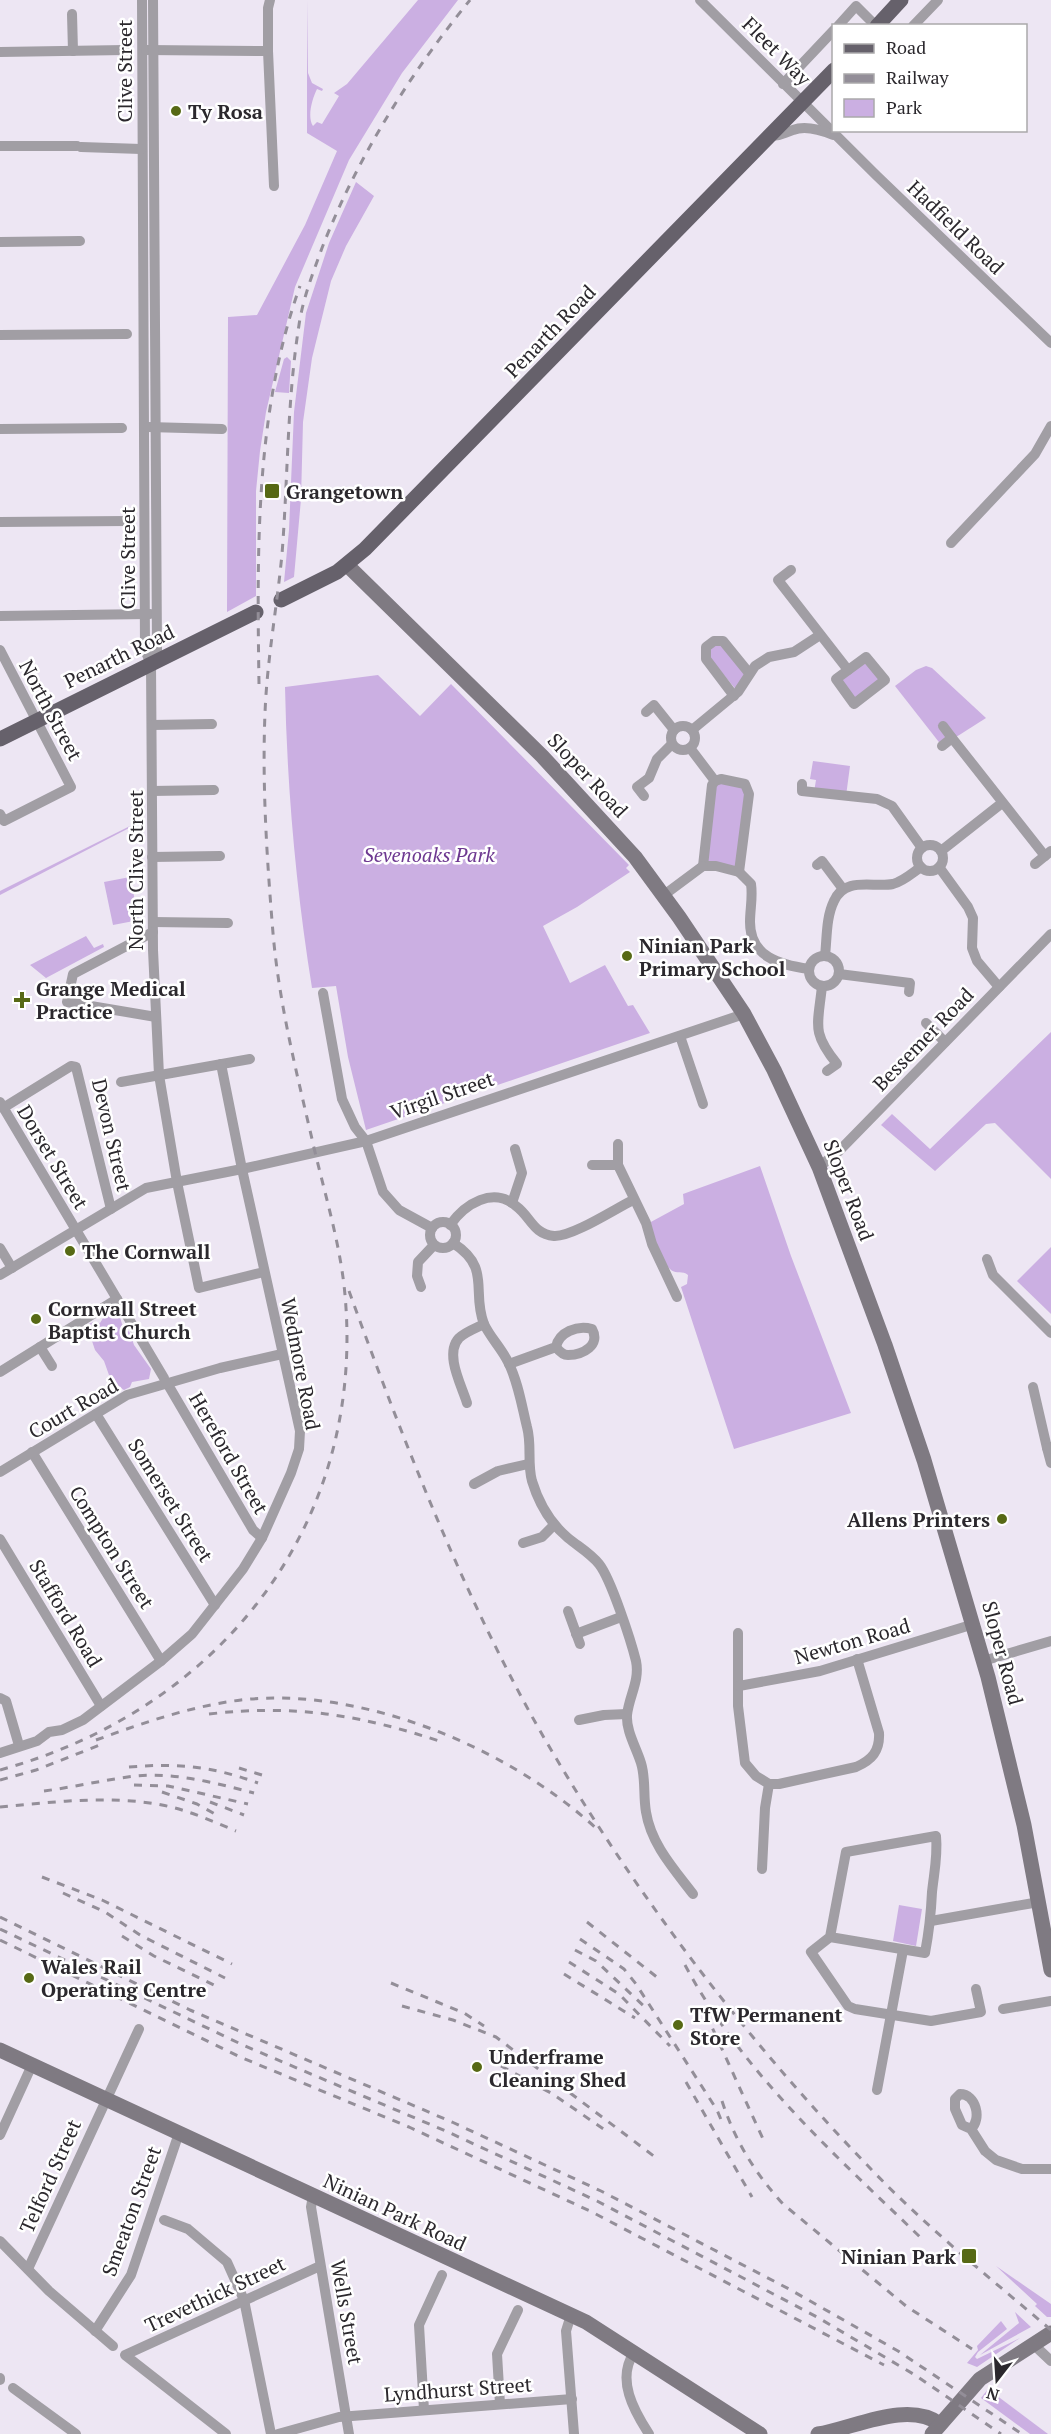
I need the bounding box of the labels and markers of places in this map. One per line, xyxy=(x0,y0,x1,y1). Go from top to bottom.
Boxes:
place label: Ty Rosa xyxy=(188,98,263,125)
marker: Ty Rosa xyxy=(169,104,183,118)
place label: Grangetown xyxy=(286,478,403,505)
marker: Grangetown xyxy=(263,482,281,500)
place label: Ninian Park Primary School xyxy=(639,932,786,982)
marker: Ninian Park Primary School xyxy=(620,949,634,963)
place label: Grange Medical Practice xyxy=(36,975,186,1025)
marker: Grange Medical Practice xyxy=(13,991,31,1009)
place label: The Cornwall xyxy=(82,1238,211,1265)
marker: The Cornwall xyxy=(63,1244,77,1258)
place label: Cornwall Street Baptist Church xyxy=(48,1295,197,1345)
marker: Cornwall Street Baptist Church xyxy=(29,1312,43,1326)
place label: Allens Printers xyxy=(847,1506,990,1533)
marker: Allens Printers xyxy=(995,1512,1009,1526)
place label: Wales Rail Operating Centre xyxy=(41,1953,207,2003)
marker: Wales Rail Operating Centre xyxy=(22,1971,36,1985)
place label: TfW Permanent Store xyxy=(690,2001,843,2051)
marker: TfW Permanent Store xyxy=(671,2018,685,2032)
place label: Underframe Cleaning Shed xyxy=(489,2043,626,2093)
marker: Underframe Cleaning Shed xyxy=(470,2060,484,2074)
place label: Ninian Park xyxy=(841,2243,956,2270)
marker: Ninian Park xyxy=(960,2247,978,2265)

